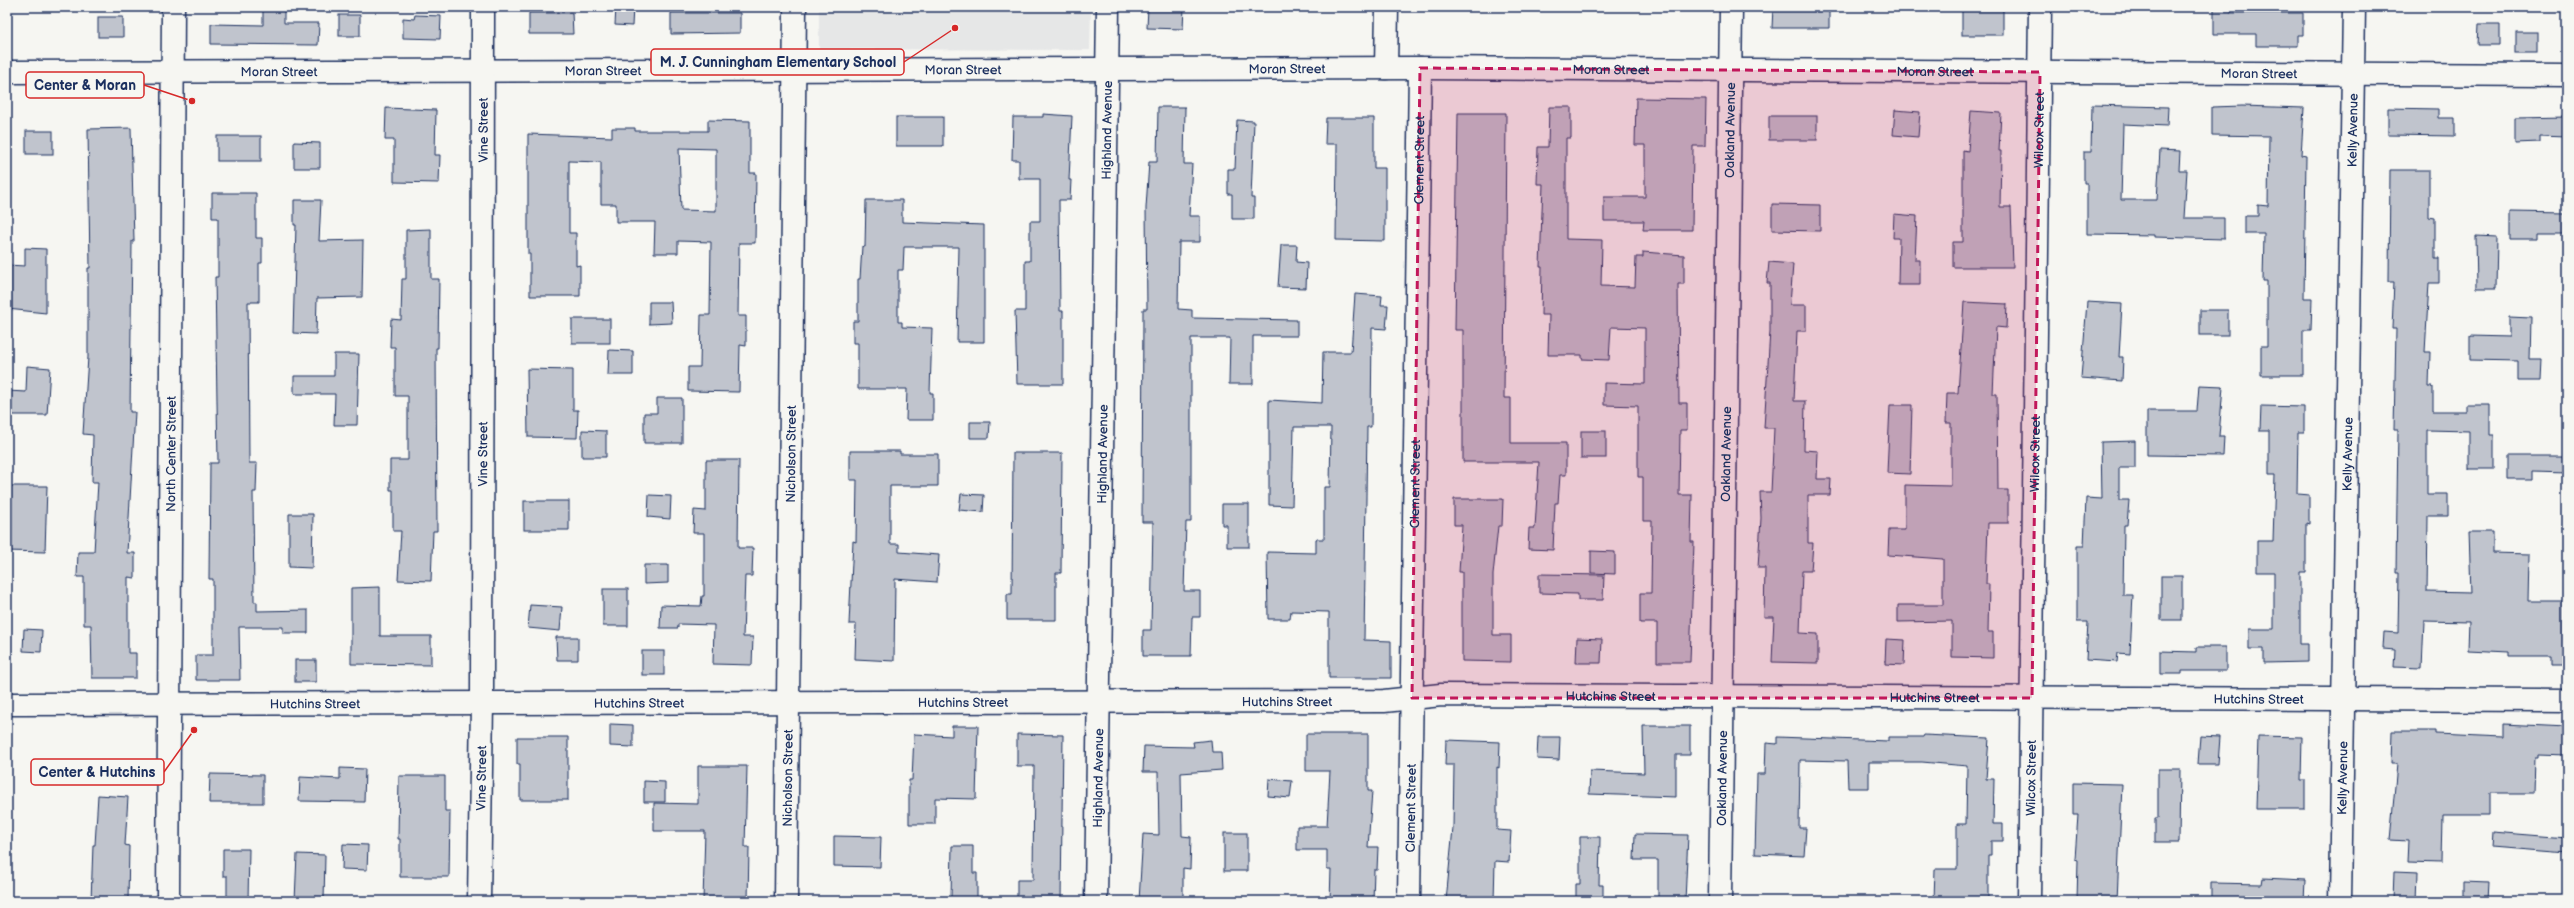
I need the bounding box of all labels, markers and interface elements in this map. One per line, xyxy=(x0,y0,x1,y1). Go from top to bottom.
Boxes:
callout: M. J. Cunningham Elementary School xyxy=(651,49,904,75)
text: M. J. Cunningham Elementary School xyxy=(660,54,896,71)
street label: Moran Street xyxy=(1249,61,1325,77)
street label: Moran Street xyxy=(925,62,1001,78)
street label: Moran Street xyxy=(1573,62,1649,78)
street label: Moran Street xyxy=(565,63,641,79)
street label: Moran Street xyxy=(241,64,317,80)
street label: Moran Street xyxy=(1897,64,1973,80)
street label: Moran Street xyxy=(2221,66,2297,82)
callout: Center & Moran xyxy=(26,72,144,98)
text: Center & Moran xyxy=(34,77,136,94)
street label: Highland Avenue xyxy=(1099,80,1116,180)
street label: Oakland Avenue xyxy=(1722,82,1739,178)
street label: Wilcox Street xyxy=(2031,92,2048,168)
street label: Kelly Avenue xyxy=(2344,93,2362,167)
street label: Vine Street xyxy=(476,97,492,163)
street label: Clement Street xyxy=(1411,116,1428,204)
street label: North Center Street xyxy=(163,396,180,512)
street label: Highland Avenue xyxy=(1094,404,1112,504)
street label: Nicholson Street xyxy=(783,405,800,503)
street label: Oakland Avenue xyxy=(1718,406,1735,502)
street label: Wilcox Street xyxy=(2027,416,2044,492)
street label: Kelly Avenue xyxy=(2339,417,2357,491)
street label: Vine Street xyxy=(475,421,491,487)
street label: Clement Street xyxy=(1407,440,1424,528)
street label: Hutchins Street xyxy=(1565,689,1656,705)
street label: Hutchins Street xyxy=(1889,690,1980,706)
street label: Hutchins Street xyxy=(2213,691,2304,708)
street label: Hutchins Street xyxy=(1242,694,1332,710)
street label: Hutchins Street xyxy=(918,695,1008,711)
street label: Hutchins Street xyxy=(270,696,360,712)
street label: Hutchins Street xyxy=(594,696,684,712)
street label: Highland Avenue xyxy=(1090,728,1107,828)
street label: Nicholson Street xyxy=(780,729,797,827)
street label: Oakland Avenue xyxy=(1714,730,1731,826)
street label: Wilcox Street xyxy=(2023,740,2040,816)
street label: Kelly Avenue xyxy=(2334,741,2352,815)
street label: Vine Street xyxy=(473,745,490,811)
callout: Center & Hutchins xyxy=(31,759,164,785)
text: Center & Hutchins xyxy=(39,764,156,781)
street label: Clement Street xyxy=(1403,764,1420,852)

